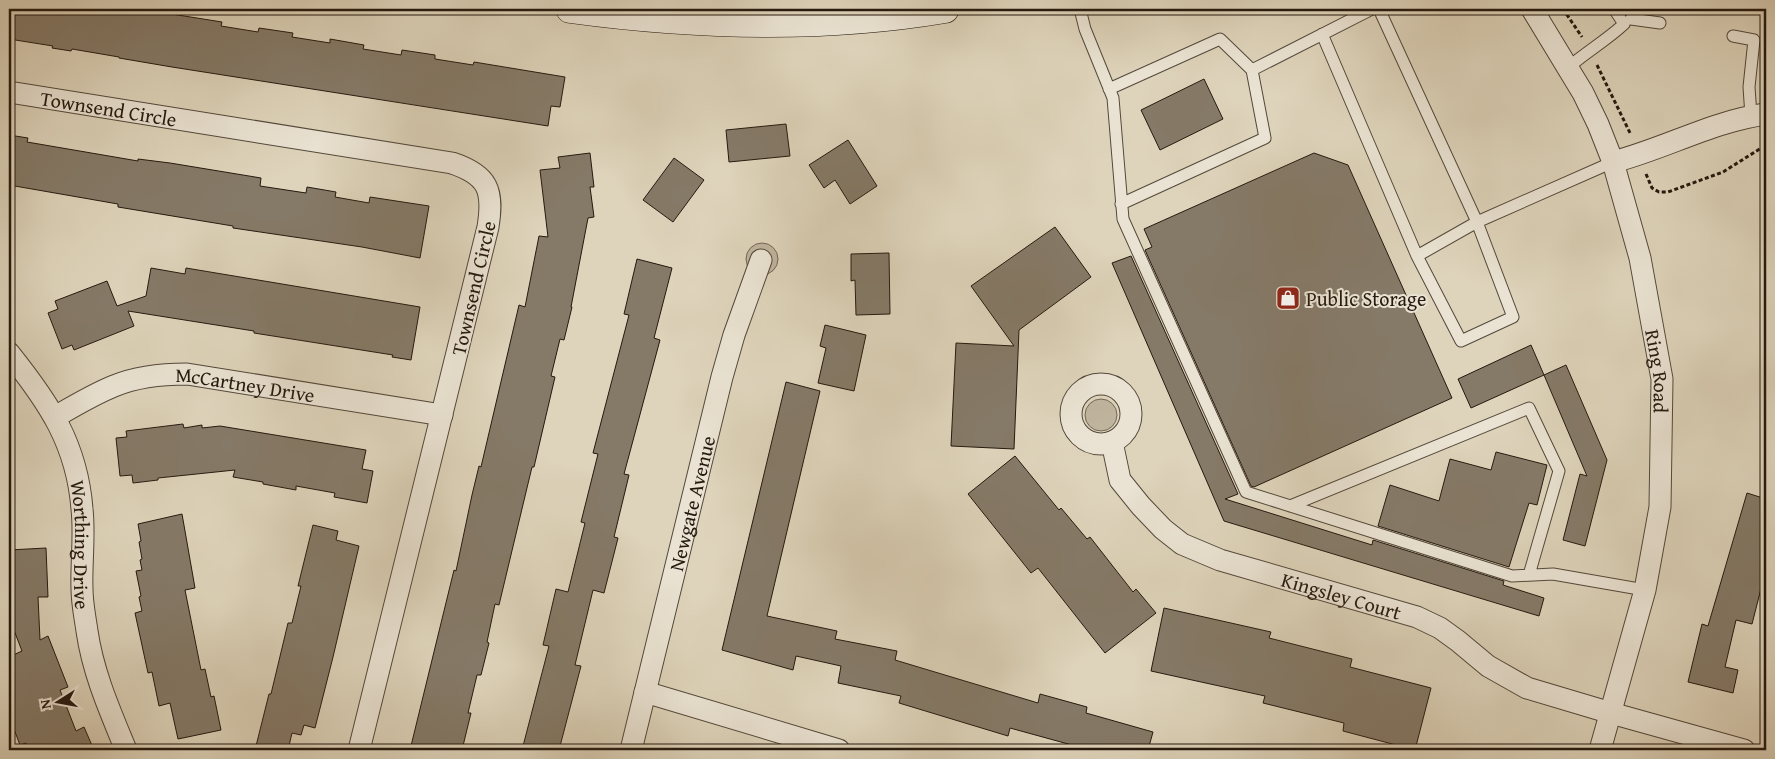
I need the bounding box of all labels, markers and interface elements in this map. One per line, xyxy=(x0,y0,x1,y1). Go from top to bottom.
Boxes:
street label: Townsend Circle xyxy=(39,83,179,133)
street label: Townsend Circle xyxy=(443,218,503,358)
place label: Public Storage xyxy=(1306,284,1426,313)
shop icon: Public Storage xyxy=(1275,285,1301,311)
street label: Ring Road xyxy=(1639,327,1677,414)
street label: McCartney Drive xyxy=(175,359,317,409)
street label: Newgate Avenue xyxy=(661,433,722,574)
street label: Worthing Drive xyxy=(64,478,98,611)
street label: Kingsley Court xyxy=(1278,564,1405,626)
north arrow xyxy=(32,676,82,726)
text: N xyxy=(34,697,56,711)

